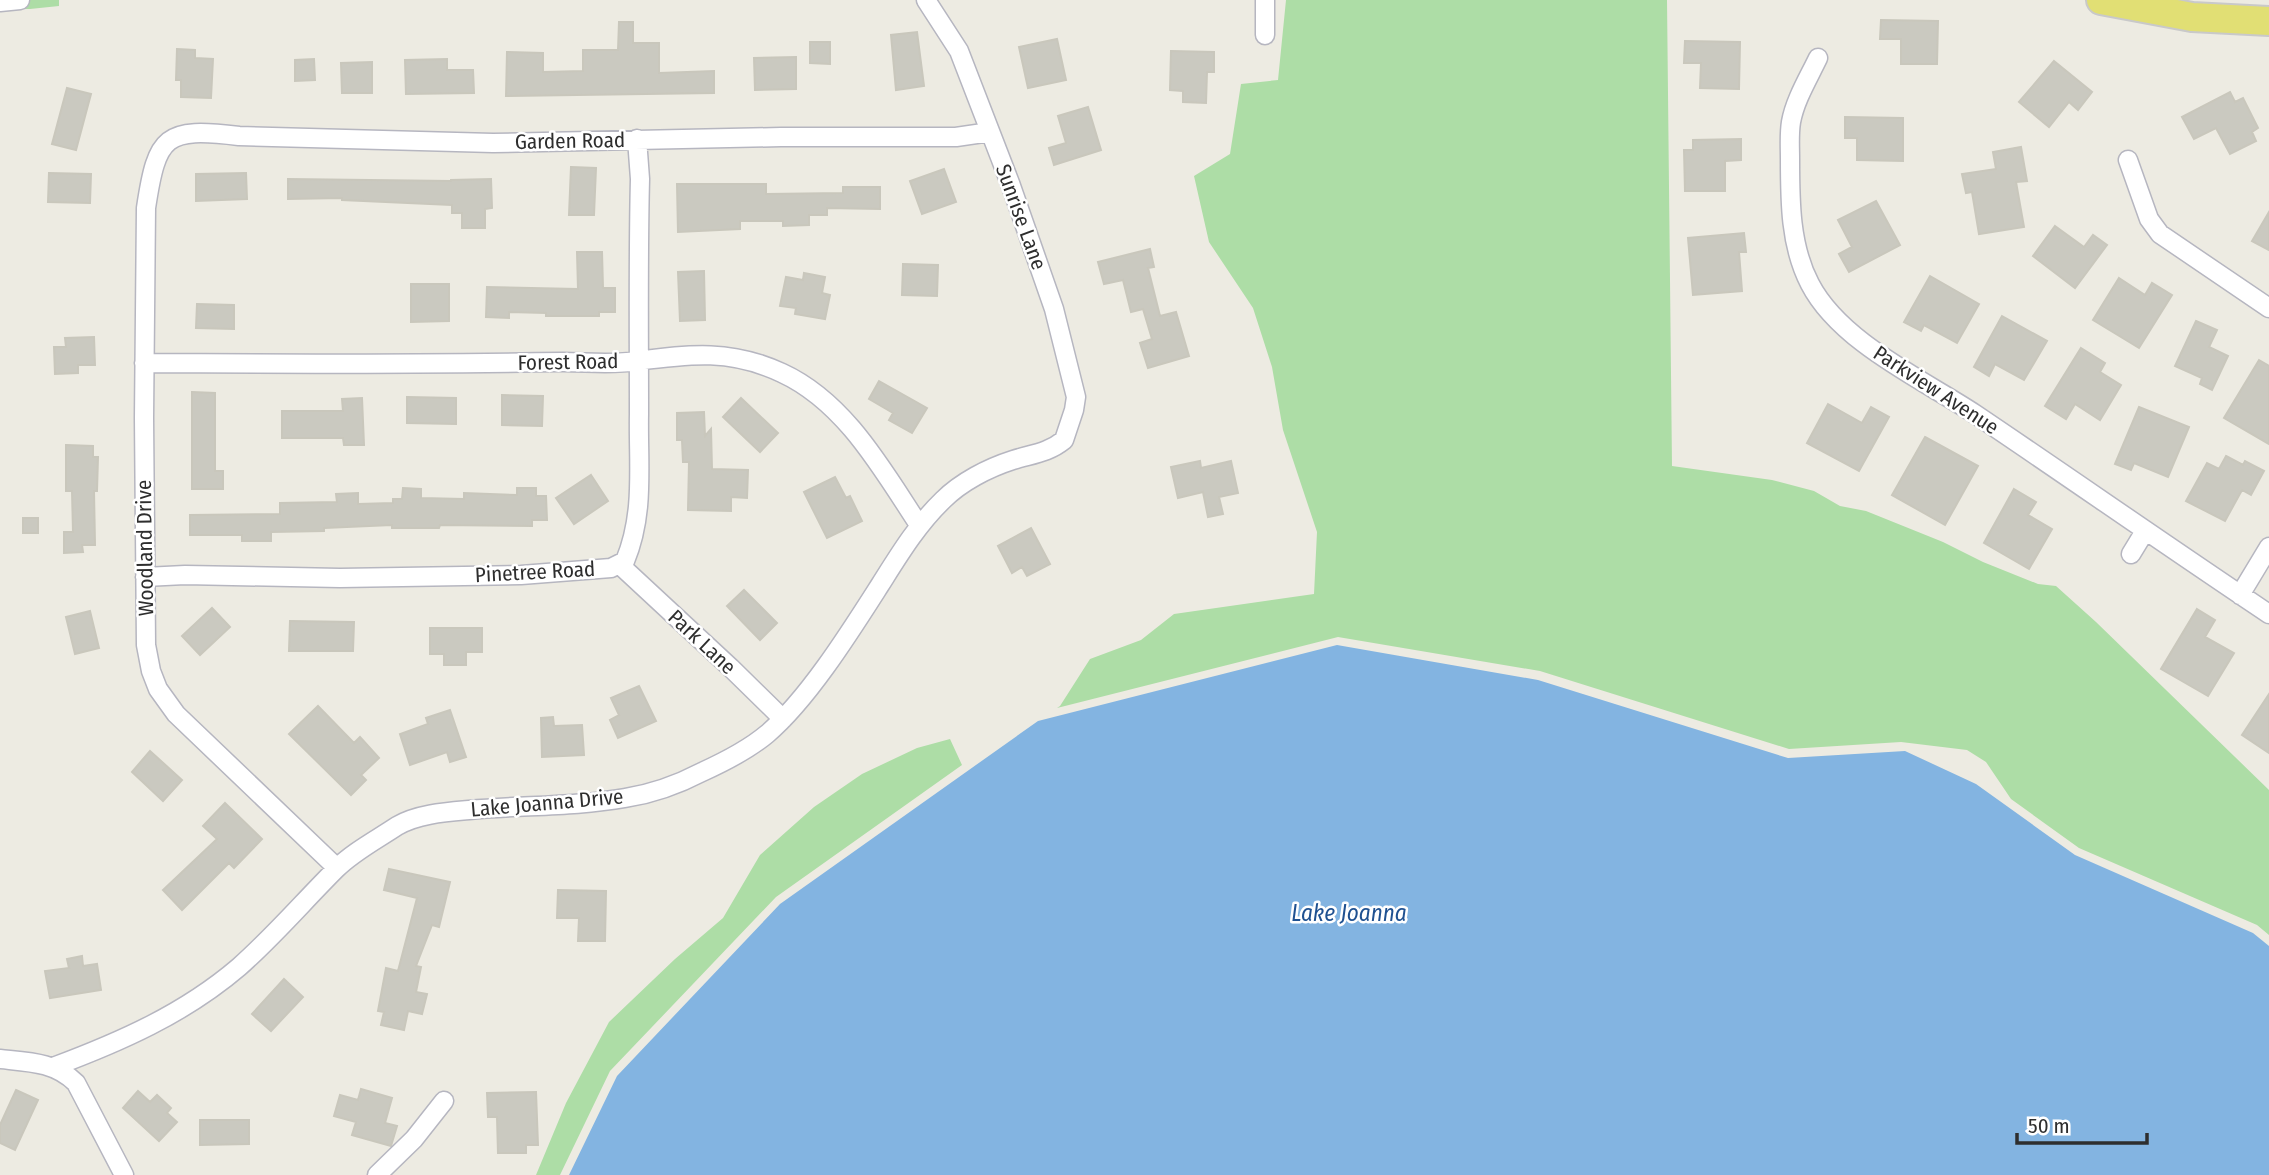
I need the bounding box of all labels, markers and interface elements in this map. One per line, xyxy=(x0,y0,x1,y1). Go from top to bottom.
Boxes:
street label: Garden Road xyxy=(515,127,625,155)
street label: Sunrise Lane xyxy=(990,161,1052,273)
street label: Parkview Avenue xyxy=(1868,340,2004,440)
street label: Forest Road xyxy=(517,348,619,376)
street label: Woodland Drive xyxy=(131,480,159,616)
street label: Pinetree Road xyxy=(474,556,596,588)
street label: Park Lane xyxy=(663,604,741,680)
street label: Lake Joanna Drive xyxy=(470,783,624,823)
water label: Lake Joanna xyxy=(1291,899,1407,927)
scale bar xyxy=(2017,1102,2146,1146)
text: 50 m xyxy=(2028,1113,2070,1139)

